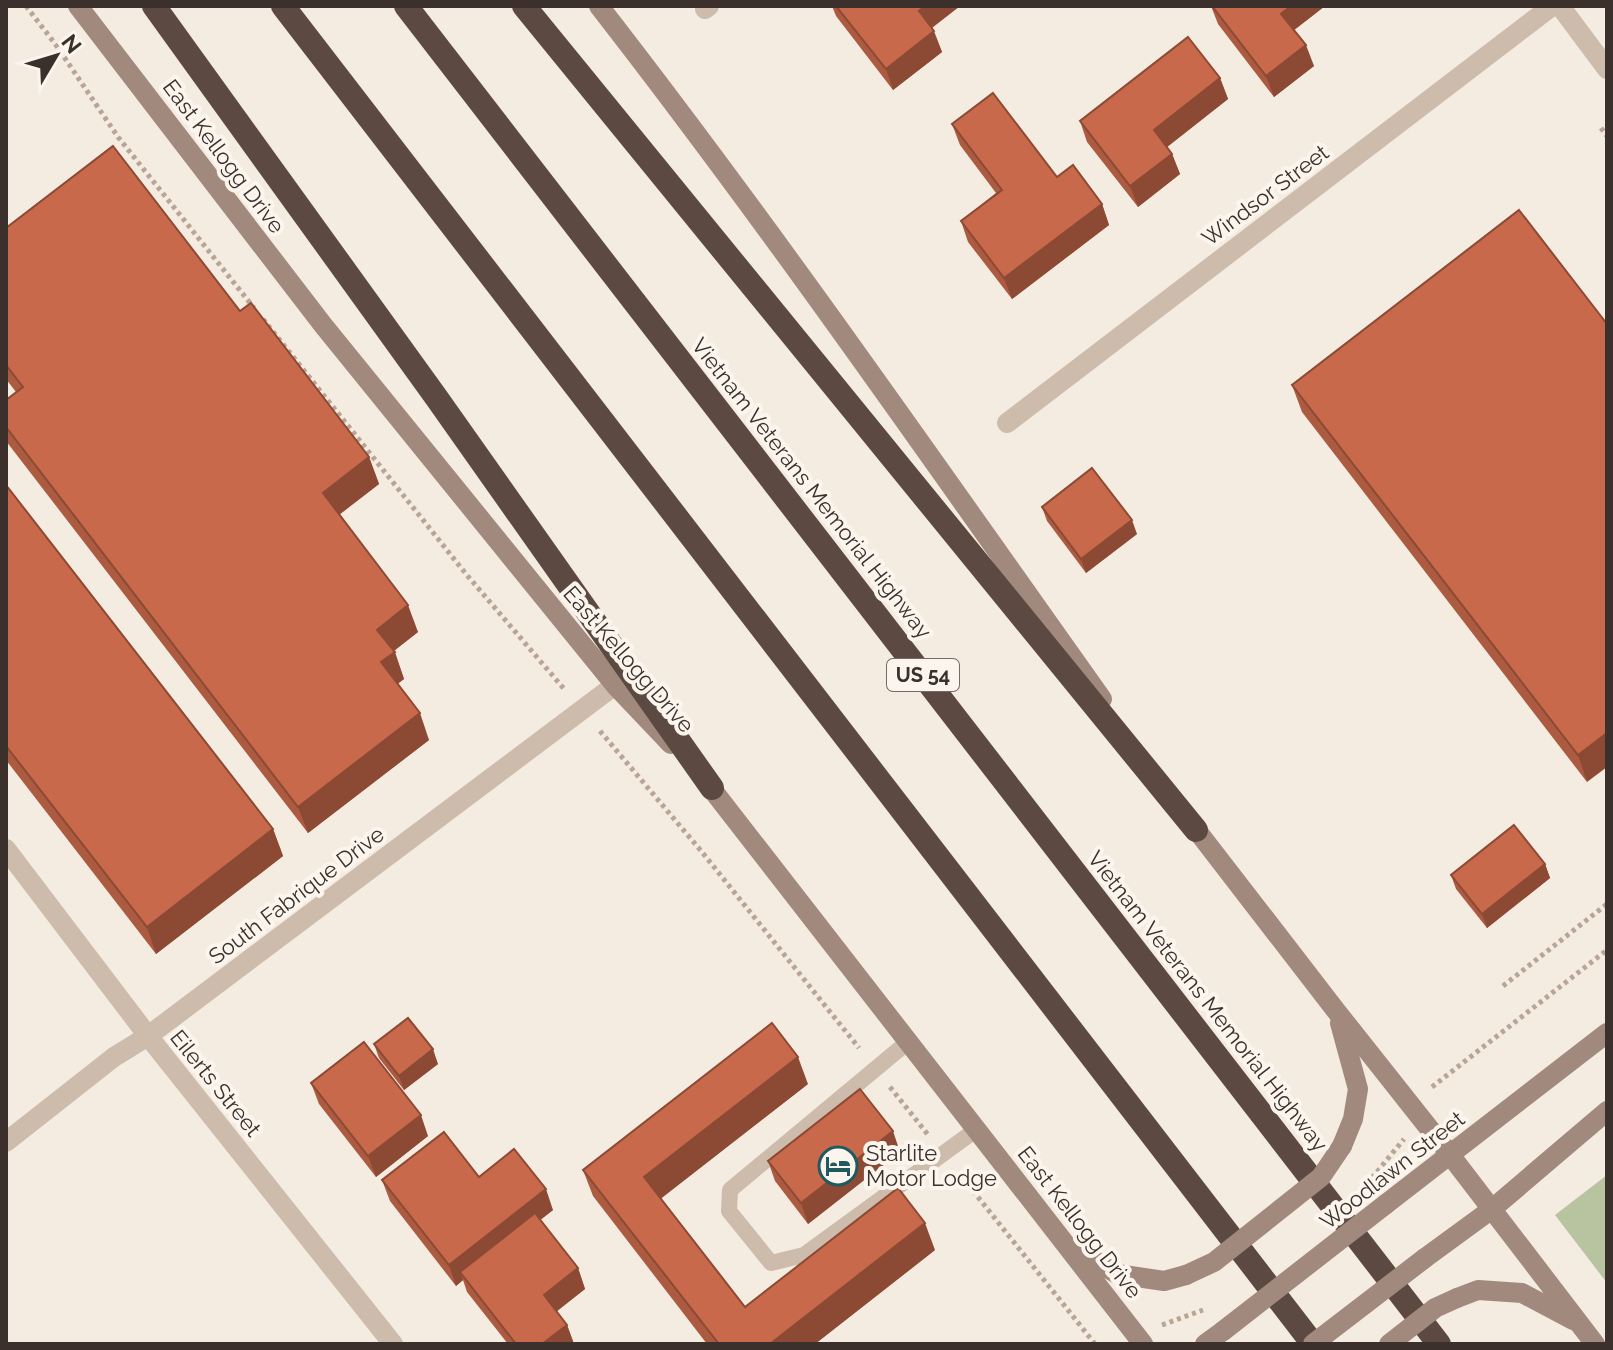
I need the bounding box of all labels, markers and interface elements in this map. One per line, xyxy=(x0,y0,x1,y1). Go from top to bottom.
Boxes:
north arrow xyxy=(16,16,96,96)
text: N xyxy=(56,29,87,58)
street label: East Kellogg Drive xyxy=(158,74,290,238)
street label: Windsor Street xyxy=(1197,139,1334,251)
street label: Vietnam Veterans Memorial Highway xyxy=(687,333,937,643)
street label: East Kellogg Drive xyxy=(558,580,700,738)
road number: US 54 xyxy=(887,659,959,691)
street label: South Fabrique Drive xyxy=(203,821,389,969)
street label: Vietnam Veterans Memorial Highway xyxy=(1083,846,1333,1156)
street label: Eilerts Street xyxy=(165,1025,267,1142)
street label: Woodlawn Street xyxy=(1315,1105,1470,1235)
place label: Starlite Motor Lodge xyxy=(866,1140,997,1191)
street label: East Kellogg Drive xyxy=(1013,1141,1147,1303)
hotel icon: Starlite Motor Lodge xyxy=(817,1145,859,1187)

